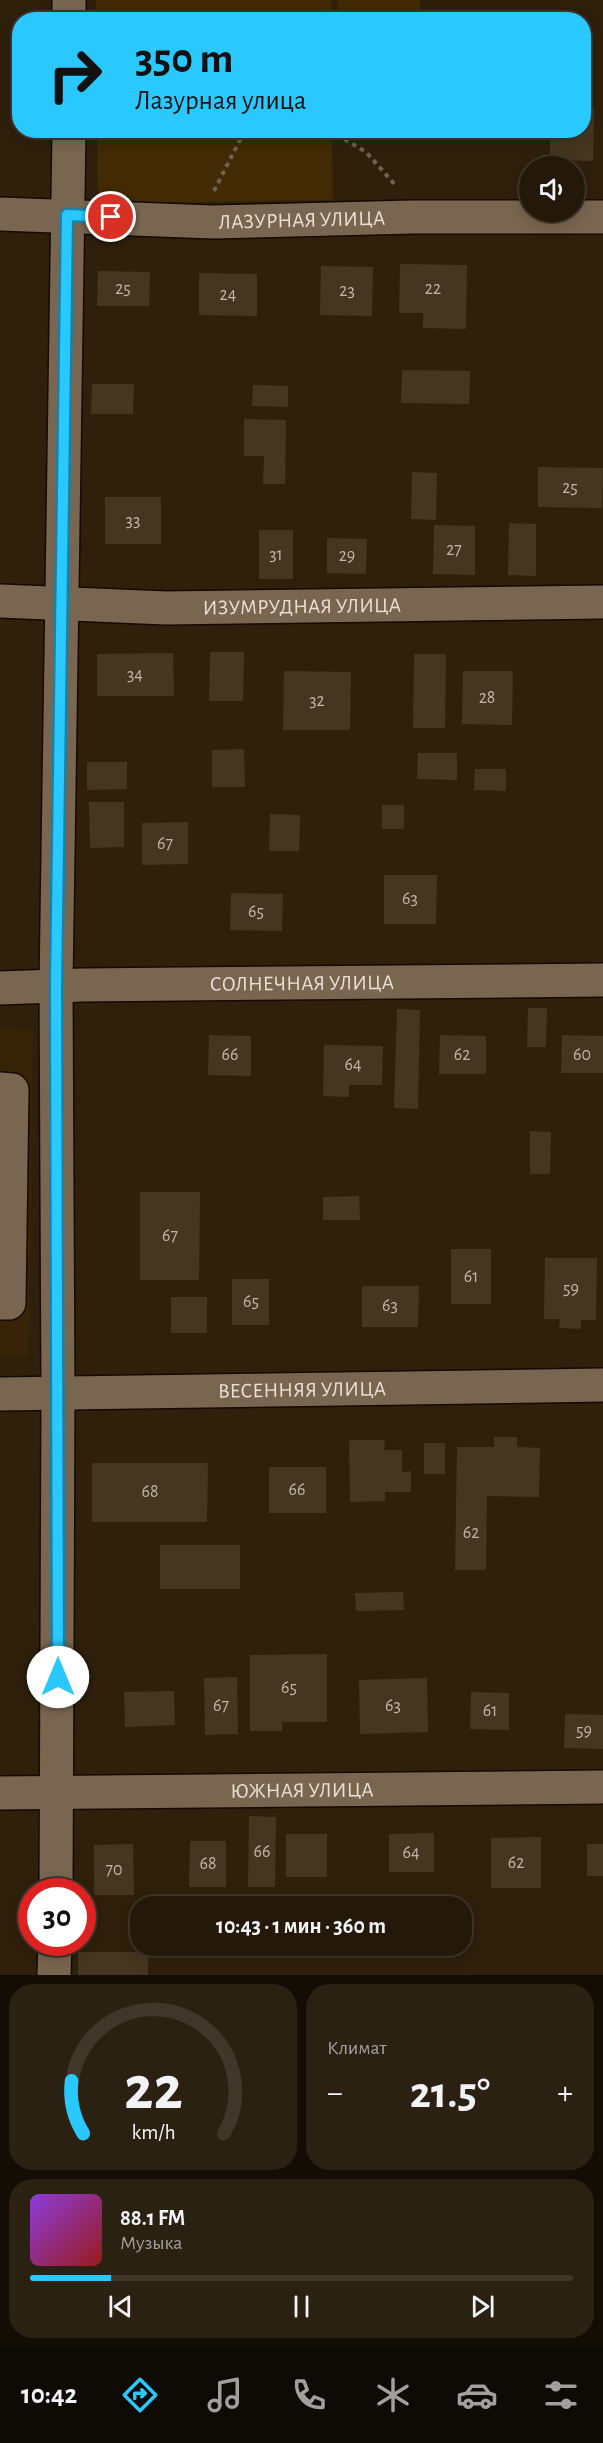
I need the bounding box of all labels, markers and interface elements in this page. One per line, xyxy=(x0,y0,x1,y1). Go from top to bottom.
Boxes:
icon: right xyxy=(36,36,114,114)
text: 350 m xyxy=(135,38,233,80)
text: Лазурная улица xyxy=(135,87,306,114)
map controls xyxy=(519,156,585,222)
button: sound xyxy=(519,156,585,222)
pin xyxy=(85,191,136,242)
icon: arrive xyxy=(94,200,127,233)
street label: ЛАЗУРНАЯ УЛИЦА xyxy=(218,207,385,232)
house number: 25 xyxy=(115,280,131,298)
house number: 22 xyxy=(425,280,441,298)
house number: 23 xyxy=(339,282,355,300)
house number: 24 xyxy=(220,286,237,304)
house number: 25 xyxy=(562,479,578,497)
house number: 33 xyxy=(126,512,140,530)
house number: 27 xyxy=(446,541,462,559)
house number: 31 xyxy=(269,546,283,564)
house number: 29 xyxy=(339,547,355,565)
street label: ИЗУМРУДНАЯ УЛИЦА xyxy=(203,594,401,618)
house number: 34 xyxy=(127,666,143,684)
house number: 28 xyxy=(479,689,495,707)
house number: 32 xyxy=(309,692,325,710)
house number: 67 xyxy=(157,835,173,853)
house number: 63 xyxy=(402,890,418,908)
house number: 65 xyxy=(248,903,264,921)
street label: СОЛНЕЧНАЯ УЛИЦА xyxy=(210,972,394,994)
house number: 66 xyxy=(222,1046,238,1064)
house number: 62 xyxy=(454,1046,470,1064)
house number: 60 xyxy=(573,1046,591,1064)
house number: 64 xyxy=(344,1056,362,1074)
house number: 67 xyxy=(162,1227,178,1245)
house number: 61 xyxy=(464,1268,478,1286)
house number: 59 xyxy=(563,1280,579,1298)
house number: 65 xyxy=(243,1293,259,1311)
house number: 63 xyxy=(382,1297,398,1315)
street label: ВЕСЕННЯЯ УЛИЦА xyxy=(218,1378,386,1401)
house number: 66 xyxy=(289,1481,305,1499)
house number: 68 xyxy=(142,1483,159,1501)
house number: 62 xyxy=(463,1524,479,1542)
position arrow xyxy=(26,1645,90,1709)
house number: 65 xyxy=(281,1679,297,1697)
house number: 67 xyxy=(213,1697,229,1715)
house number: 63 xyxy=(385,1697,401,1715)
house number: 61 xyxy=(483,1702,497,1720)
house number: 59 xyxy=(576,1722,592,1740)
street label: ЮЖНАЯ УЛИЦА xyxy=(230,1779,374,1801)
house number: 66 xyxy=(254,1843,270,1861)
house number: 64 xyxy=(402,1844,420,1862)
house number: 62 xyxy=(508,1854,524,1872)
house number: 68 xyxy=(200,1855,217,1873)
house number: 70 xyxy=(105,1861,123,1879)
speed limit sign: 30 xyxy=(18,1878,96,1956)
text: 10:43 · 1 мин · 360 m xyxy=(216,1915,386,1937)
text: Климат xyxy=(327,2038,387,2058)
text: 22 xyxy=(124,2058,182,2120)
text: 21.5° xyxy=(410,2071,490,2116)
text: − xyxy=(327,2077,343,2110)
text: + xyxy=(557,2077,573,2110)
text: km/h xyxy=(131,2122,175,2143)
text: 88.1 FM xyxy=(120,2207,185,2229)
text: Музыка xyxy=(120,2233,182,2253)
icon: previous xyxy=(104,2290,137,2323)
icon: pause xyxy=(285,2290,318,2323)
icon: next xyxy=(466,2290,499,2323)
icon: directions xyxy=(119,2374,161,2416)
icon: music xyxy=(204,2374,246,2416)
icon: phone xyxy=(288,2374,330,2416)
icon: climate xyxy=(372,2374,414,2416)
icon: car xyxy=(456,2374,498,2416)
icon: filters xyxy=(540,2374,582,2416)
text: 10:42 xyxy=(21,2381,77,2408)

